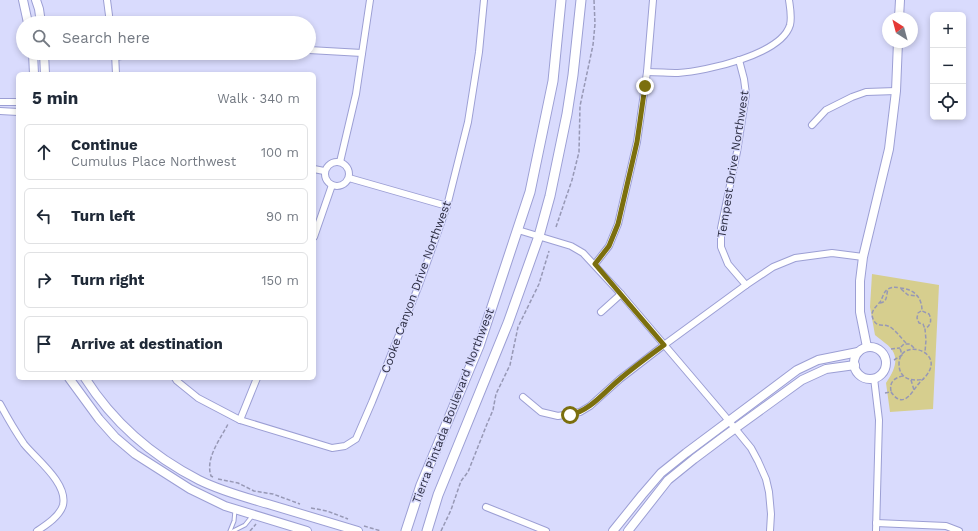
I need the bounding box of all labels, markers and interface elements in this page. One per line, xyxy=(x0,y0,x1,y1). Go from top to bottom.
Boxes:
north arrow xyxy=(882,12,918,48)
map controls xyxy=(930,12,966,120)
button: + xyxy=(930,12,966,48)
search box xyxy=(16,16,316,60)
icon: search xyxy=(30,27,52,49)
text: Search here xyxy=(62,29,150,47)
button: − xyxy=(930,48,966,84)
route end xyxy=(636,77,654,95)
button: locate xyxy=(930,84,966,120)
text: 5 min xyxy=(32,88,78,108)
street label: Tempest Drive Northwest xyxy=(714,89,752,239)
text: Walk · 340 m xyxy=(217,91,300,106)
text: Continue xyxy=(71,136,138,154)
icon: ahead xyxy=(33,141,55,163)
text: 100 m xyxy=(261,145,299,160)
text: Cumulus Place Northwest xyxy=(71,154,236,169)
street label: Cooke Canyon Drive Northwest xyxy=(378,199,454,375)
icon: left xyxy=(33,205,55,227)
text: Turn left xyxy=(71,207,135,225)
text: 90 m xyxy=(266,209,299,224)
icon: right xyxy=(33,269,55,291)
text: Turn right xyxy=(71,271,144,289)
text: 150 m xyxy=(261,273,299,288)
street label: Tierra Pintada Boulevard Northwest xyxy=(409,306,497,506)
icon: arrive xyxy=(33,333,55,355)
text: Arrive at destination xyxy=(71,335,223,353)
route start xyxy=(561,406,579,424)

